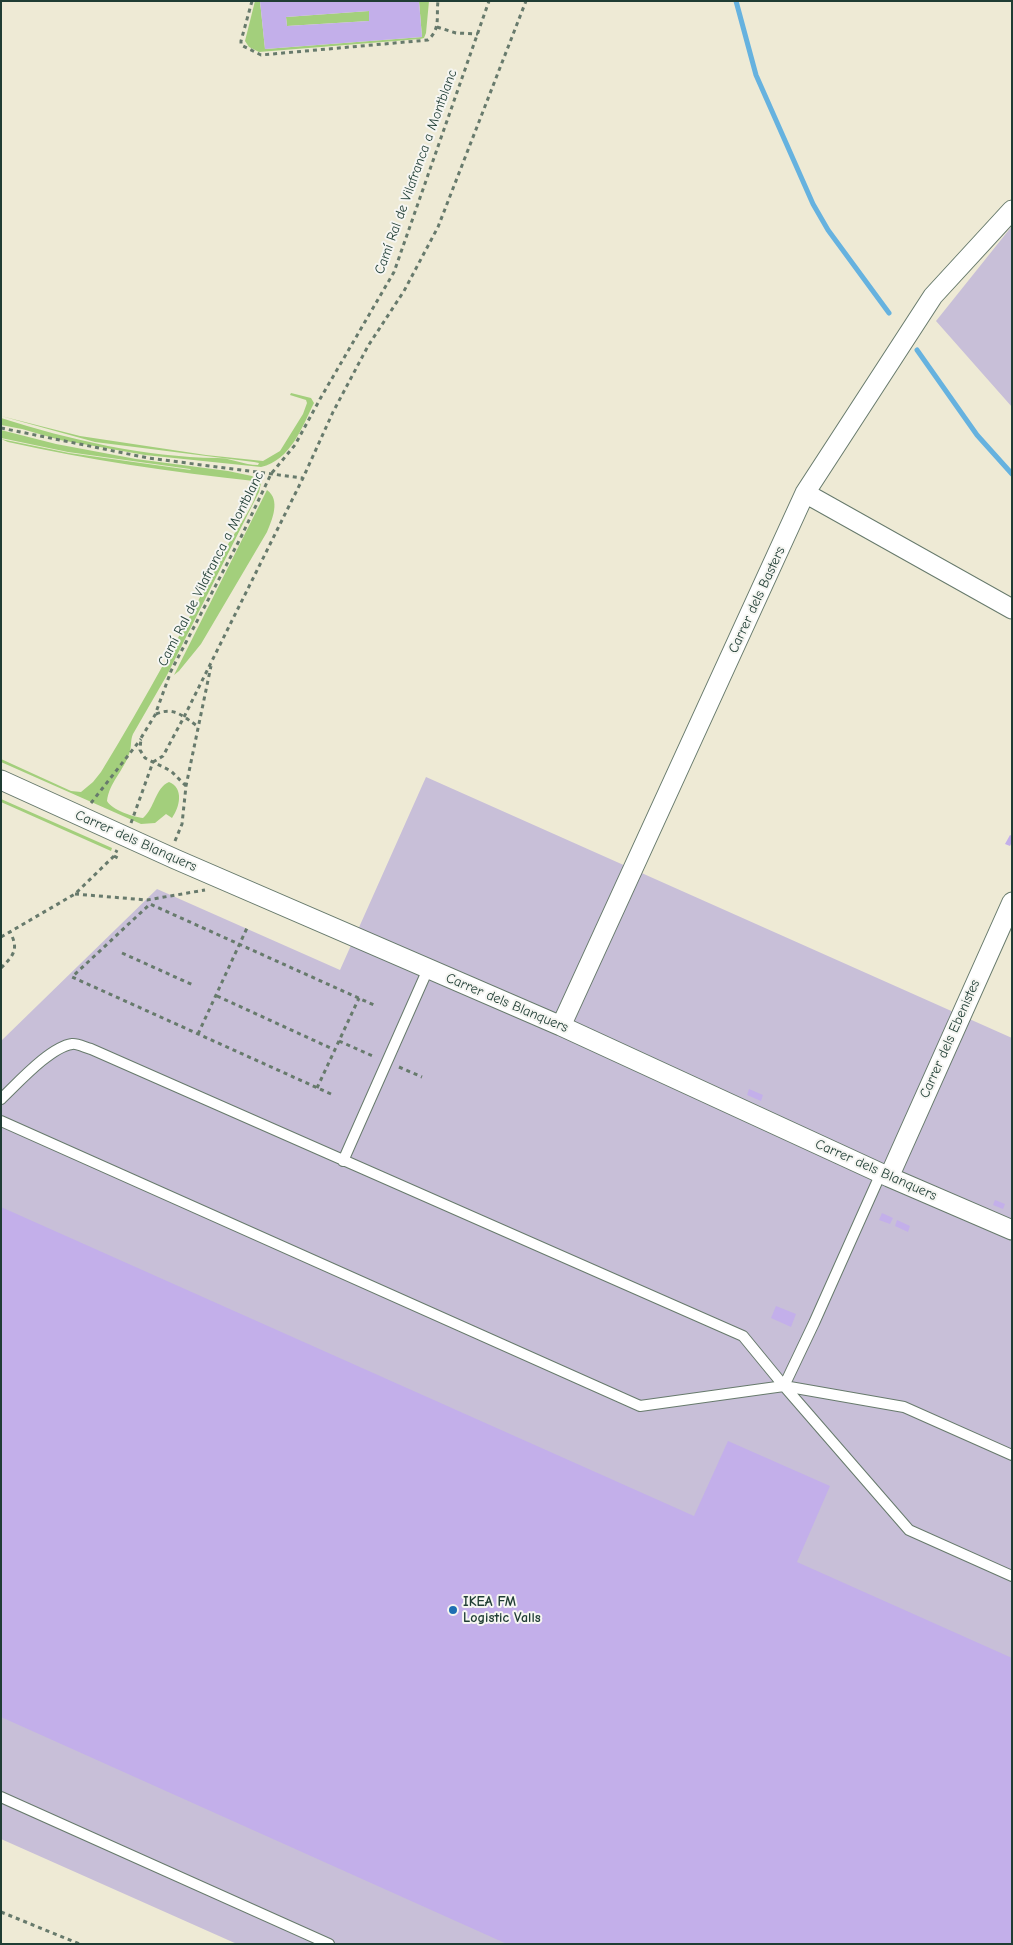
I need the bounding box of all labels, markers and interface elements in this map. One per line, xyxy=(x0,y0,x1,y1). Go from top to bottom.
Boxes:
street label: Camí Ral de Vilafranca a Montblanc xyxy=(371,67,461,277)
street label: Camí Ral de Vilafranca a Montblanc xyxy=(154,469,268,669)
street label: Carrer dels Basters xyxy=(725,544,789,656)
street label: Carrer dels Blanquers xyxy=(73,807,199,875)
street label: Carrer dels Blanquers xyxy=(443,970,571,1036)
street label: Carrer dels Ebenistes xyxy=(916,977,984,1101)
street label: Carrer dels Blanquers xyxy=(813,1136,939,1204)
place label: IKEA FM Logistic Valls xyxy=(463,1594,541,1626)
marker: IKEA FM Logistic Valls xyxy=(447,1604,459,1616)

